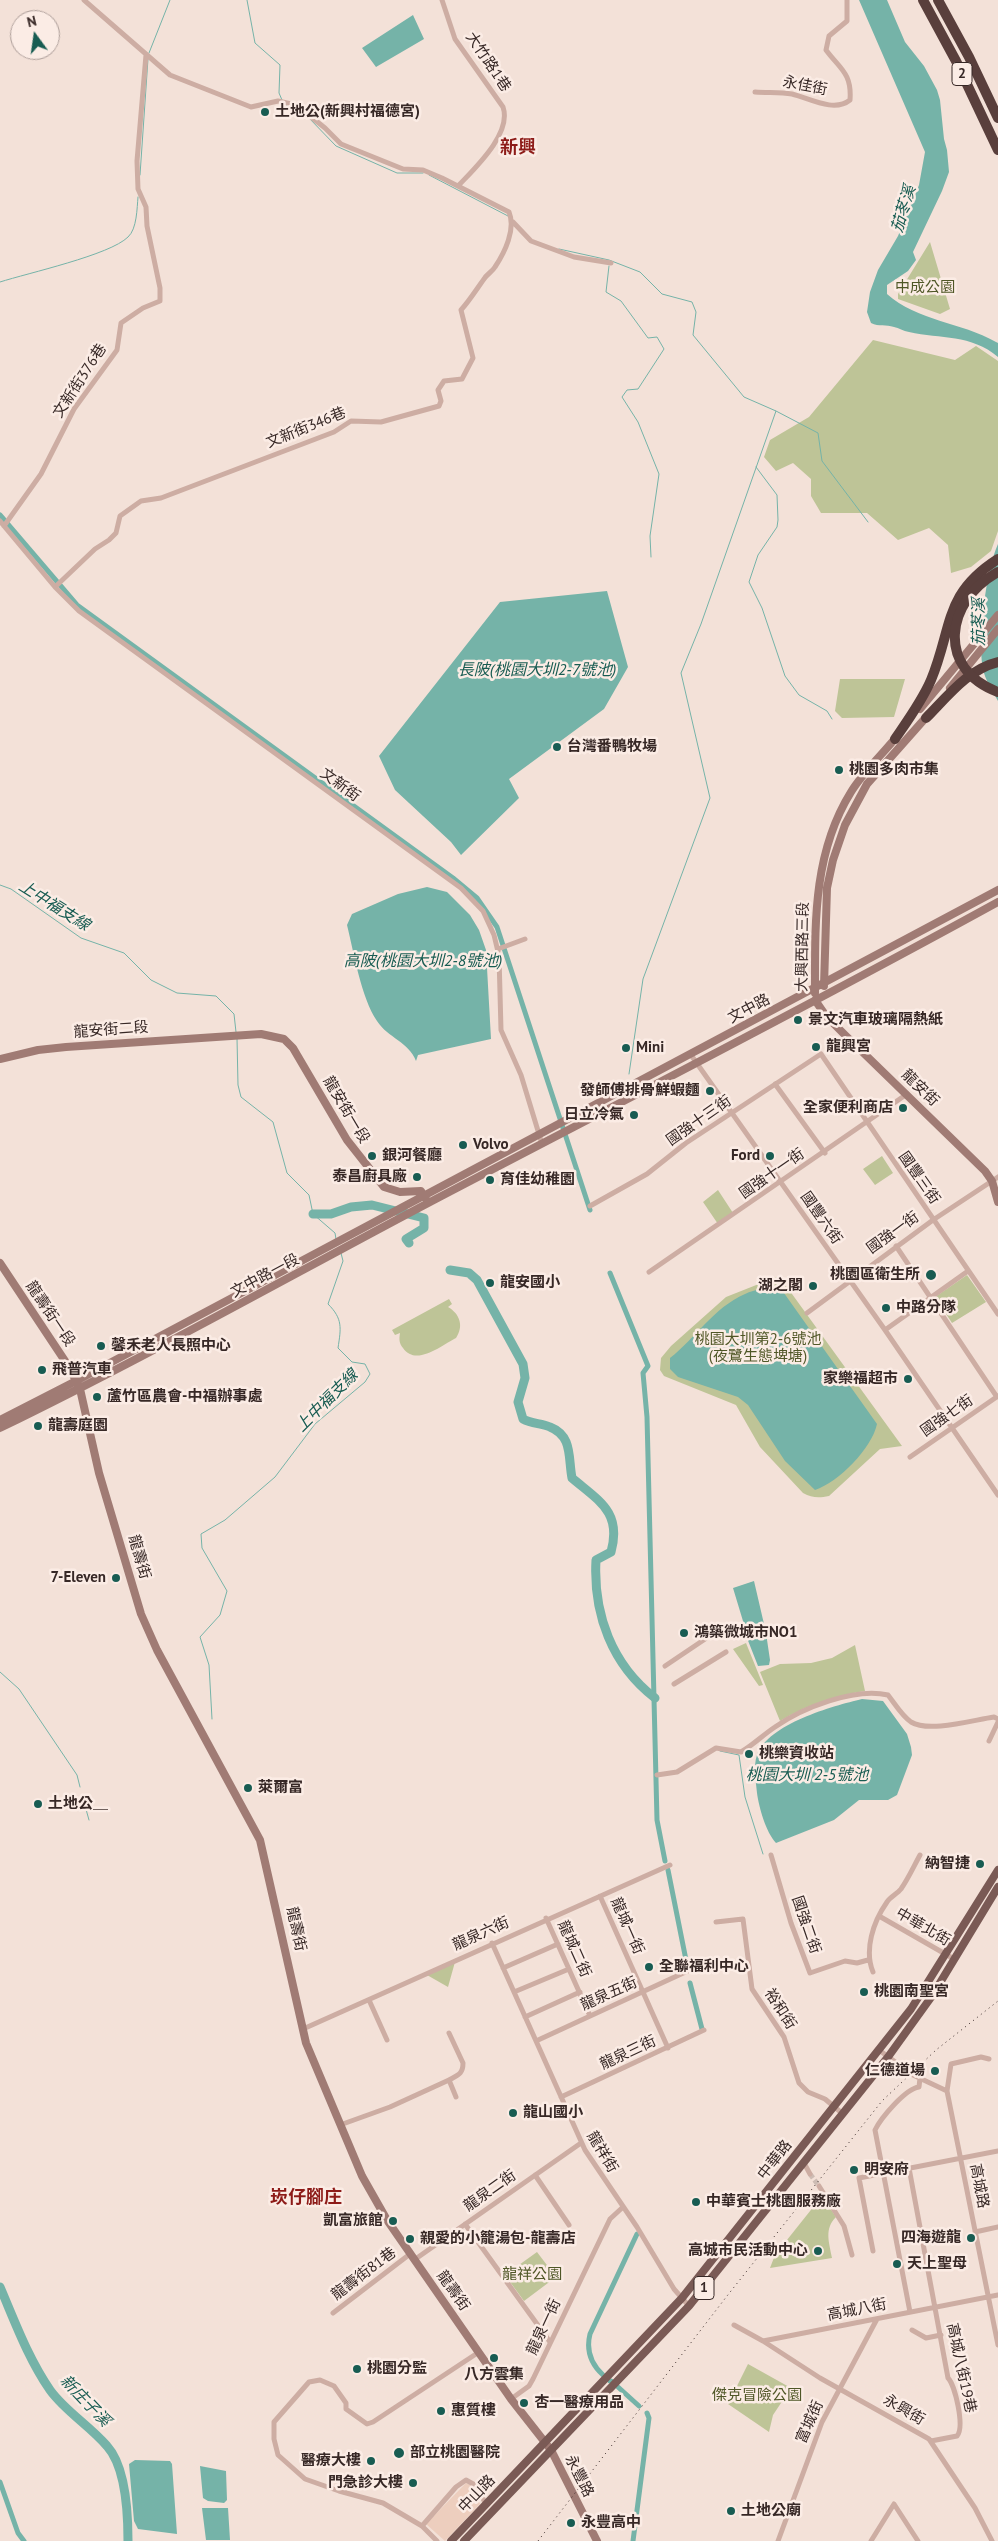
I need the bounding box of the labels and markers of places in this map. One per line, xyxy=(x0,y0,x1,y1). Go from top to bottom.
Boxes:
place label: 土地公(新興村福德宮) xyxy=(275,103,420,121)
marker: 土地公(新興村福德宮) xyxy=(259,106,271,118)
place label: 台灣番鴨牧場 xyxy=(567,738,657,756)
marker: 台灣番鴨牧場 xyxy=(551,741,563,753)
place label: 桃園多肉市集 xyxy=(849,761,939,779)
marker: 桃園多肉市集 xyxy=(833,764,845,776)
place label: 景文汽車玻璃隔熱紙 xyxy=(808,1011,943,1029)
marker: 景文汽車玻璃隔熱紙 xyxy=(792,1014,804,1026)
place label: 龍興宮 xyxy=(826,1038,871,1056)
place label: Mini xyxy=(636,1039,664,1057)
marker: 龍興宮 xyxy=(810,1041,822,1053)
marker: Mini xyxy=(620,1042,632,1054)
place label: 發師傅排骨鮮蝦麵 xyxy=(580,1082,700,1100)
marker: 發師傅排骨鮮蝦麵 xyxy=(704,1085,716,1097)
place label: 全家便利商店 xyxy=(803,1099,893,1117)
marker: 全家便利商店 xyxy=(897,1102,909,1114)
place label: 日立冷氣 xyxy=(564,1106,624,1124)
marker: 日立冷氣 xyxy=(628,1109,640,1121)
place label: Volvo xyxy=(473,1136,508,1154)
marker: Volvo xyxy=(457,1139,469,1151)
place label: 銀河餐廳 xyxy=(382,1147,442,1165)
place label: Ford xyxy=(731,1147,760,1165)
marker: 銀河餐廳 xyxy=(366,1150,378,1162)
marker: Ford xyxy=(764,1150,776,1162)
place label: 泰昌廚具廠 xyxy=(332,1168,407,1186)
marker: 泰昌廚具廠 xyxy=(411,1171,423,1183)
place label: 育佳幼稚園 xyxy=(500,1171,575,1189)
marker: 育佳幼稚園 xyxy=(484,1174,496,1186)
place label: 桃園區衛生所 xyxy=(830,1266,920,1284)
marker: 桃園區衛生所 xyxy=(924,1268,938,1282)
place label: 龍安國小 xyxy=(500,1274,560,1292)
marker: 龍安國小 xyxy=(484,1277,496,1289)
place label: 湖之閣 xyxy=(758,1277,803,1295)
marker: 湖之閣 xyxy=(807,1280,819,1292)
place label: 中路分隊 xyxy=(896,1299,956,1317)
marker: 中路分隊 xyxy=(880,1302,892,1314)
place label: 馨禾老人長照中心 xyxy=(111,1337,231,1355)
marker: 馨禾老人長照中心 xyxy=(95,1340,107,1352)
place label: 飛普汽車 xyxy=(52,1361,112,1379)
marker: 飛普汽車 xyxy=(36,1364,48,1376)
place label: 家樂福超市 xyxy=(823,1370,898,1388)
marker: 家樂福超市 xyxy=(902,1373,914,1385)
place label: 蘆竹區農會-中福辦事處 xyxy=(107,1388,262,1406)
marker: 蘆竹區農會-中福辦事處 xyxy=(91,1391,103,1403)
place label: 龍壽庭園 xyxy=(48,1417,108,1435)
marker: 龍壽庭園 xyxy=(32,1420,44,1432)
place label: 7-Eleven xyxy=(51,1569,106,1587)
marker: 7-Eleven xyxy=(110,1572,122,1584)
place label: 鴻築微城市NO1 xyxy=(694,1624,797,1642)
marker: 鴻築微城市NO1 xyxy=(678,1627,690,1639)
place label: 桃樂資收站 xyxy=(759,1745,834,1763)
marker: 桃樂資收站 xyxy=(743,1748,755,1760)
place label: 萊爾富 xyxy=(258,1779,303,1797)
marker: 萊爾富 xyxy=(242,1782,254,1794)
place label: 土地公＿ xyxy=(48,1795,108,1813)
marker: 土地公＿ xyxy=(32,1798,44,1810)
place label: 納智捷 xyxy=(925,1855,970,1873)
marker: 納智捷 xyxy=(974,1858,986,1870)
place label: 全聯福利中心 xyxy=(659,1958,749,1976)
marker: 全聯福利中心 xyxy=(643,1961,655,1973)
place label: 桃園南聖宮 xyxy=(874,1983,949,2001)
marker: 桃園南聖宮 xyxy=(858,1986,870,1998)
place label: 仁德道場 xyxy=(865,2062,925,2080)
marker: 仁德道場 xyxy=(929,2065,941,2077)
place label: 龍山國小 xyxy=(523,2104,583,2122)
marker: 龍山國小 xyxy=(507,2107,519,2119)
place label: 明安府 xyxy=(864,2161,909,2179)
marker: 明安府 xyxy=(848,2164,860,2176)
place label: 中華賓士桃園服務廠 xyxy=(706,2193,841,2211)
marker: 中華賓士桃園服務廠 xyxy=(690,2196,702,2208)
place label: 凱富旅館 xyxy=(323,2212,383,2230)
marker: 凱富旅館 xyxy=(387,2215,399,2227)
place label: 四海遊龍 xyxy=(901,2229,961,2247)
place label: 親愛的小籠湯包-龍壽店 xyxy=(420,2230,575,2248)
marker: 四海遊龍 xyxy=(965,2232,977,2244)
marker: 親愛的小籠湯包-龍壽店 xyxy=(404,2233,416,2245)
place label: 高城市民活動中心 xyxy=(688,2242,808,2260)
marker: 高城市民活動中心 xyxy=(812,2245,824,2257)
place label: 天上聖母 xyxy=(907,2255,967,2273)
marker: 天上聖母 xyxy=(891,2258,903,2270)
marker: 八方雲集 xyxy=(488,2352,500,2364)
place label: 桃園分監 xyxy=(367,2360,427,2378)
marker: 桃園分監 xyxy=(351,2363,363,2375)
place label: 八方雲集 xyxy=(464,2366,524,2384)
place label: 杏一醫療用品 xyxy=(534,2394,624,2412)
marker: 杏一醫療用品 xyxy=(518,2397,530,2409)
place label: 惠質樓 xyxy=(451,2402,496,2420)
marker: 惠質樓 xyxy=(435,2405,447,2417)
place label: 部立桃園醫院 xyxy=(410,2444,500,2462)
marker: 部立桃園醫院 xyxy=(392,2446,406,2460)
place label: 醫療大樓 xyxy=(301,2452,361,2470)
marker: 醫療大樓 xyxy=(365,2455,377,2467)
place label: 門急診大樓 xyxy=(328,2474,403,2492)
marker: 門急診大樓 xyxy=(407,2477,419,2489)
place label: 土地公廟 xyxy=(741,2502,801,2520)
marker: 土地公廟 xyxy=(725,2505,737,2517)
place label: 永豐高中 xyxy=(581,2514,641,2532)
marker: 永豐高中 xyxy=(565,2517,577,2529)

